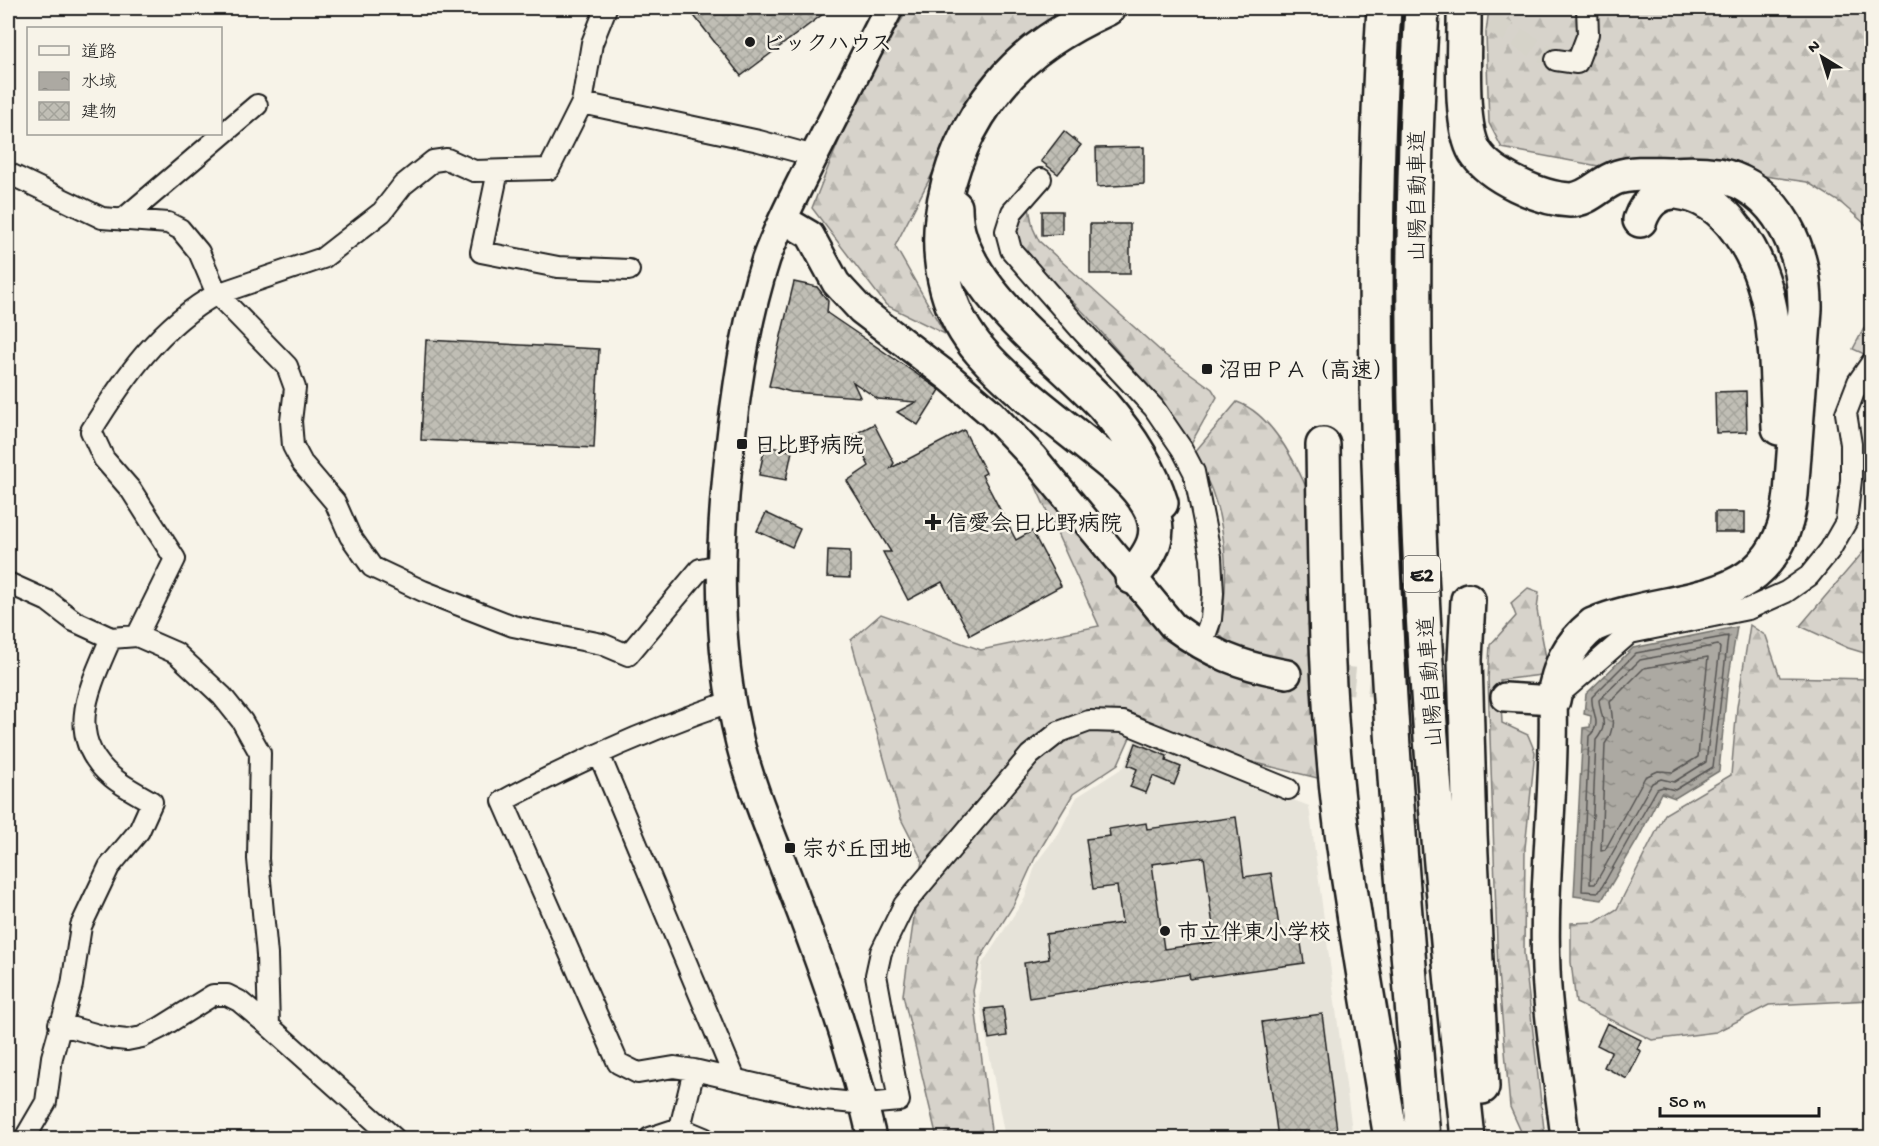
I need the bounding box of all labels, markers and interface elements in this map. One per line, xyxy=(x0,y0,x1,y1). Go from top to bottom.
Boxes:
legend xyxy=(27,27,222,135)
north arrow xyxy=(1792,27,1852,87)
place label: ビックハウス xyxy=(762,33,892,59)
marker: ビックハウス xyxy=(743,35,757,49)
text: N xyxy=(1805,37,1825,59)
text: 道路 xyxy=(81,42,117,64)
text: 水域 xyxy=(81,72,117,94)
text: 建物 xyxy=(81,102,117,124)
street label: 山陽自動車道 xyxy=(1405,130,1433,262)
place label: 沼田ＰＡ（高速） xyxy=(1219,358,1395,386)
marker: 沼田ＰＡ（高速） xyxy=(1200,362,1214,376)
place label: 日比野病院 xyxy=(754,433,864,461)
marker: 日比野病院 xyxy=(735,437,749,451)
place label: 信愛会日比野病院 xyxy=(946,511,1122,539)
marker: 信愛会日比野病院 xyxy=(924,513,942,531)
road number: E2 xyxy=(1404,556,1440,592)
street label: 山陽自動車道 xyxy=(1413,615,1451,749)
place label: 宗が丘団地 xyxy=(802,837,912,865)
marker: 宗が丘団地 xyxy=(783,841,797,855)
place label: 市立伴東小学校 xyxy=(1177,920,1331,948)
marker: 市立伴東小学校 xyxy=(1158,924,1172,938)
scale bar xyxy=(1660,1080,1819,1118)
text: 50 m xyxy=(1669,1093,1706,1114)

